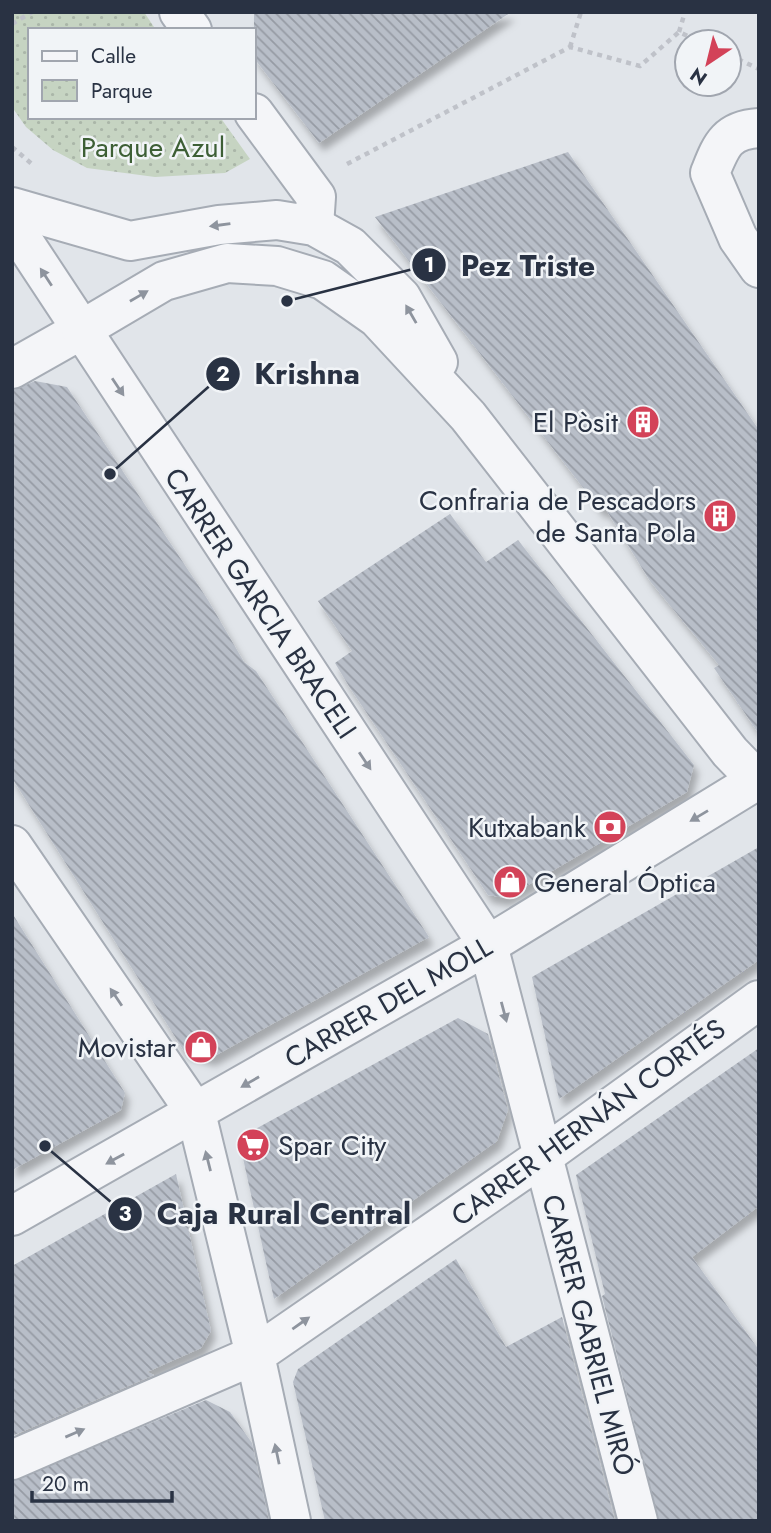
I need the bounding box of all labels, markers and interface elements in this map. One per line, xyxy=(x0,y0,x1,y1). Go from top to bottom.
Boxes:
legend xyxy=(28,28,256,119)
north arrow xyxy=(673,28,743,98)
text: Calle xyxy=(91,41,136,71)
text: N xyxy=(685,61,712,92)
text: Parque xyxy=(91,76,153,106)
park label: Parque Azul xyxy=(81,127,225,168)
one-way arrow xyxy=(209,220,231,231)
callout: Pez Triste xyxy=(411,240,609,291)
text: Pez Triste xyxy=(461,244,595,287)
text: 1 xyxy=(424,250,434,280)
one-way arrow xyxy=(40,267,53,287)
one-way arrow xyxy=(130,289,149,302)
one-way arrow xyxy=(405,304,417,324)
callout: Krishna xyxy=(205,348,374,399)
text: Krishna xyxy=(254,352,360,395)
text: 2 xyxy=(216,359,230,389)
one-way arrow xyxy=(111,378,124,397)
place label: El Pòsit xyxy=(533,402,618,443)
building icon: El Pòsit xyxy=(624,403,662,441)
street label: CARRER GARCIA BRACELI xyxy=(154,460,367,747)
place label: Confraria de Pescadors de Santa Pola xyxy=(419,480,696,553)
building icon: Confraria de Pescadors de Santa Pola xyxy=(701,497,739,535)
one-way arrow xyxy=(359,751,372,771)
place label: Kutxabank xyxy=(468,807,587,848)
bank icon: Kutxabank xyxy=(591,808,629,846)
one-way arrow xyxy=(689,810,708,823)
place label: General Óptica xyxy=(534,862,716,903)
shop icon: General Óptica xyxy=(491,863,529,901)
street label: CARRER DEL MOLL xyxy=(277,926,500,1079)
one-way arrow xyxy=(110,987,123,1006)
one-way arrow xyxy=(499,1002,509,1023)
street label: CARRER HERNÁN CORTÉS xyxy=(443,1009,734,1236)
place label: Movistar xyxy=(78,1027,176,1068)
shop icon: Movistar xyxy=(182,1028,220,1066)
one-way arrow xyxy=(241,1076,260,1088)
place label: Spar City xyxy=(278,1125,387,1166)
supermarket icon: Spar City xyxy=(234,1126,272,1164)
one-way arrow xyxy=(202,1150,213,1172)
one-way arrow xyxy=(105,1153,125,1165)
callout: Caja Rural Central xyxy=(107,1188,425,1239)
street label: CARRER GABRIEL MIRÓ xyxy=(531,1190,646,1480)
text: Caja Rural Central xyxy=(157,1192,411,1235)
text: 3 xyxy=(118,1199,132,1229)
one-way arrow xyxy=(291,1317,311,1330)
one-way arrow xyxy=(65,1427,85,1439)
one-way arrow xyxy=(271,1443,282,1465)
scale bar xyxy=(32,1460,172,1504)
text: 20 m xyxy=(42,1469,89,1499)

